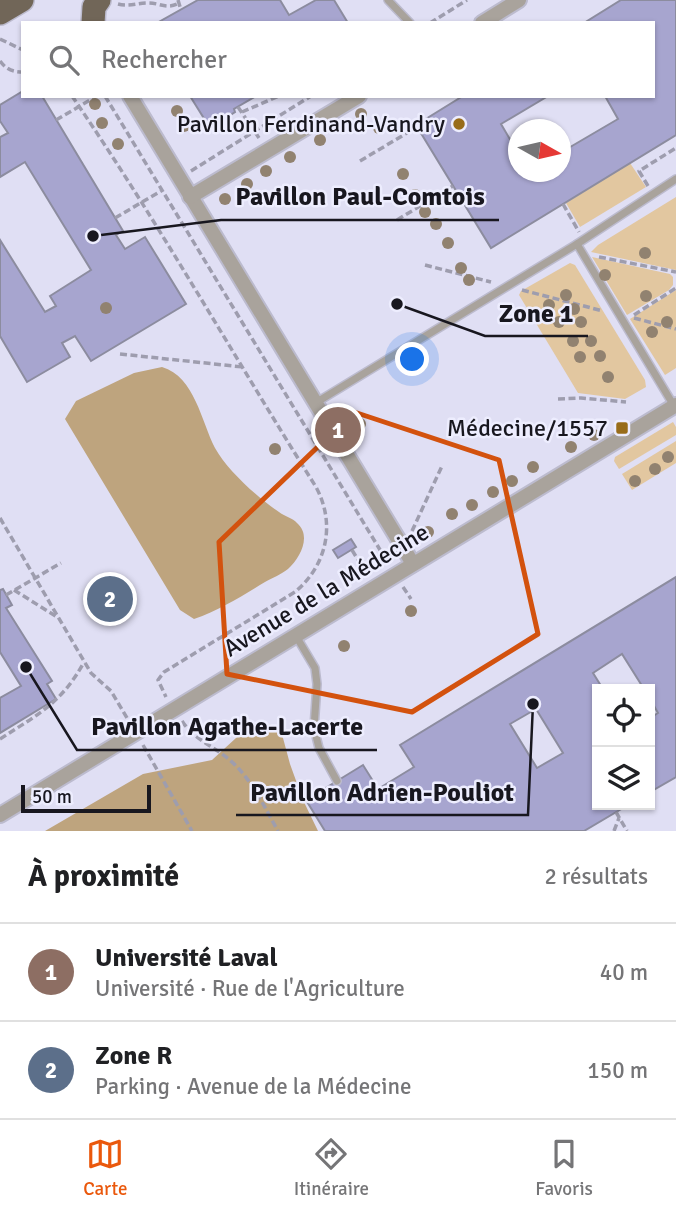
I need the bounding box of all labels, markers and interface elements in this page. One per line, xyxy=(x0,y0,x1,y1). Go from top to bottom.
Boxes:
search box xyxy=(21,21,655,98)
icon: search xyxy=(45,41,83,79)
text: Rechercher xyxy=(101,44,227,76)
place label: Pavillon Ferdinand-Vandry xyxy=(177,109,445,139)
marker: Pavillon Ferdinand-Vandry xyxy=(451,116,467,132)
north arrow xyxy=(508,119,571,182)
callout: Pavillon Paul-Comtois xyxy=(221,173,499,220)
text: Pavillon Paul-Comtois xyxy=(235,181,485,213)
callout: Zone 1 xyxy=(485,289,588,336)
text: Zone 1 xyxy=(498,298,574,330)
your location xyxy=(395,342,429,376)
pin: 1 xyxy=(315,404,361,456)
place label: Médecine/1557 xyxy=(447,413,608,443)
marker: Médecine/1557 xyxy=(614,420,630,436)
street label: Avenue de la Médecine xyxy=(218,517,434,663)
pin: 2 xyxy=(87,573,133,625)
map controls xyxy=(592,684,655,810)
button: locate xyxy=(592,684,655,747)
callout: Pavillon Agathe-Lacerte xyxy=(77,703,377,750)
text: Pavillon Agathe-Lacerte xyxy=(91,711,363,743)
button: layers xyxy=(592,747,655,810)
callout: Pavillon Adrien-Pouliot xyxy=(236,768,528,815)
text: Pavillon Adrien-Pouliot xyxy=(250,777,514,809)
scale bar xyxy=(21,782,150,814)
text: 50 m xyxy=(32,785,72,809)
text: À proximité xyxy=(28,858,179,895)
text: 2 résultats xyxy=(544,862,648,891)
text: Université Laval xyxy=(95,942,278,974)
text: 1 xyxy=(45,958,57,987)
text: 40 m xyxy=(600,958,648,987)
text: Université · Rue de l'Agriculture xyxy=(95,974,405,1003)
text: Zone R xyxy=(95,1040,172,1072)
text: 2 xyxy=(45,1056,57,1085)
text: 150 m xyxy=(587,1056,648,1085)
text: Parking · Avenue de la Médecine xyxy=(95,1072,412,1101)
tab: Carte xyxy=(83,1135,127,1201)
tab: Itinéraire xyxy=(294,1135,369,1201)
tab: Favoris xyxy=(535,1135,593,1201)

